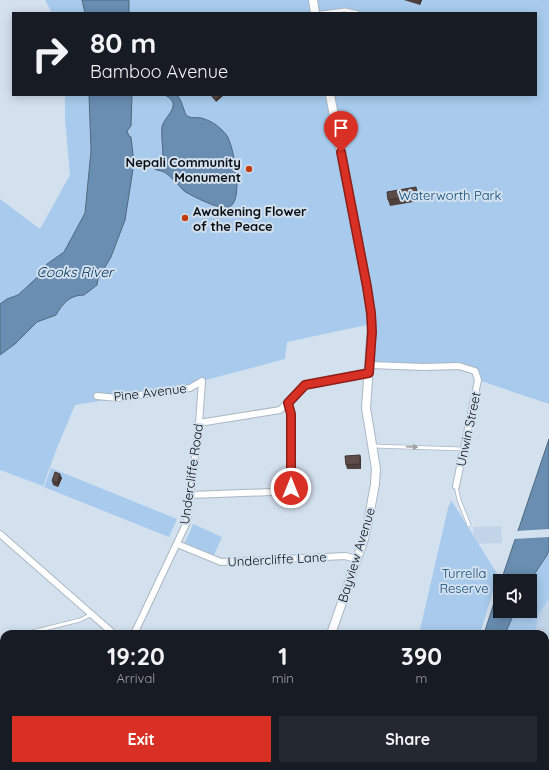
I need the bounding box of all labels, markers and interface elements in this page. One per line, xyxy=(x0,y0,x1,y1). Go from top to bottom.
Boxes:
text: 80 m xyxy=(90,25,156,60)
icon: right xyxy=(24,28,76,80)
text: Bamboo Avenue xyxy=(90,60,228,83)
pin xyxy=(324,111,358,152)
icon: arrive xyxy=(330,117,352,139)
place label: Nepali Community Monument xyxy=(126,154,241,185)
marker: Nepali Community Monument xyxy=(244,164,254,174)
park label: Waterworth Park xyxy=(398,187,502,203)
place label: Awakening Flower of the Peace xyxy=(193,203,307,234)
marker: Awakening Flower of the Peace xyxy=(180,213,190,223)
water label: Cooks River xyxy=(37,263,115,281)
street label: Pine Avenue xyxy=(113,380,187,404)
street label: Unwin Street xyxy=(452,390,484,468)
street label: Undercliffe Road xyxy=(176,423,206,525)
one-way arrow xyxy=(406,444,419,450)
position arrow xyxy=(270,467,312,509)
street label: Bayview Avenue xyxy=(334,506,378,604)
street label: Undercliffe Lane xyxy=(227,548,327,570)
park label: Turrella Reserve xyxy=(439,565,489,596)
map controls xyxy=(493,574,537,618)
button: sound xyxy=(493,574,537,618)
text: 19:20 xyxy=(107,641,165,671)
text: 1 xyxy=(278,641,287,671)
text: 390 xyxy=(401,641,442,671)
text: Arrival xyxy=(116,670,155,686)
text: min xyxy=(272,670,294,686)
text: m xyxy=(416,670,427,686)
button: Exit xyxy=(12,716,271,762)
button: Share xyxy=(279,716,537,762)

